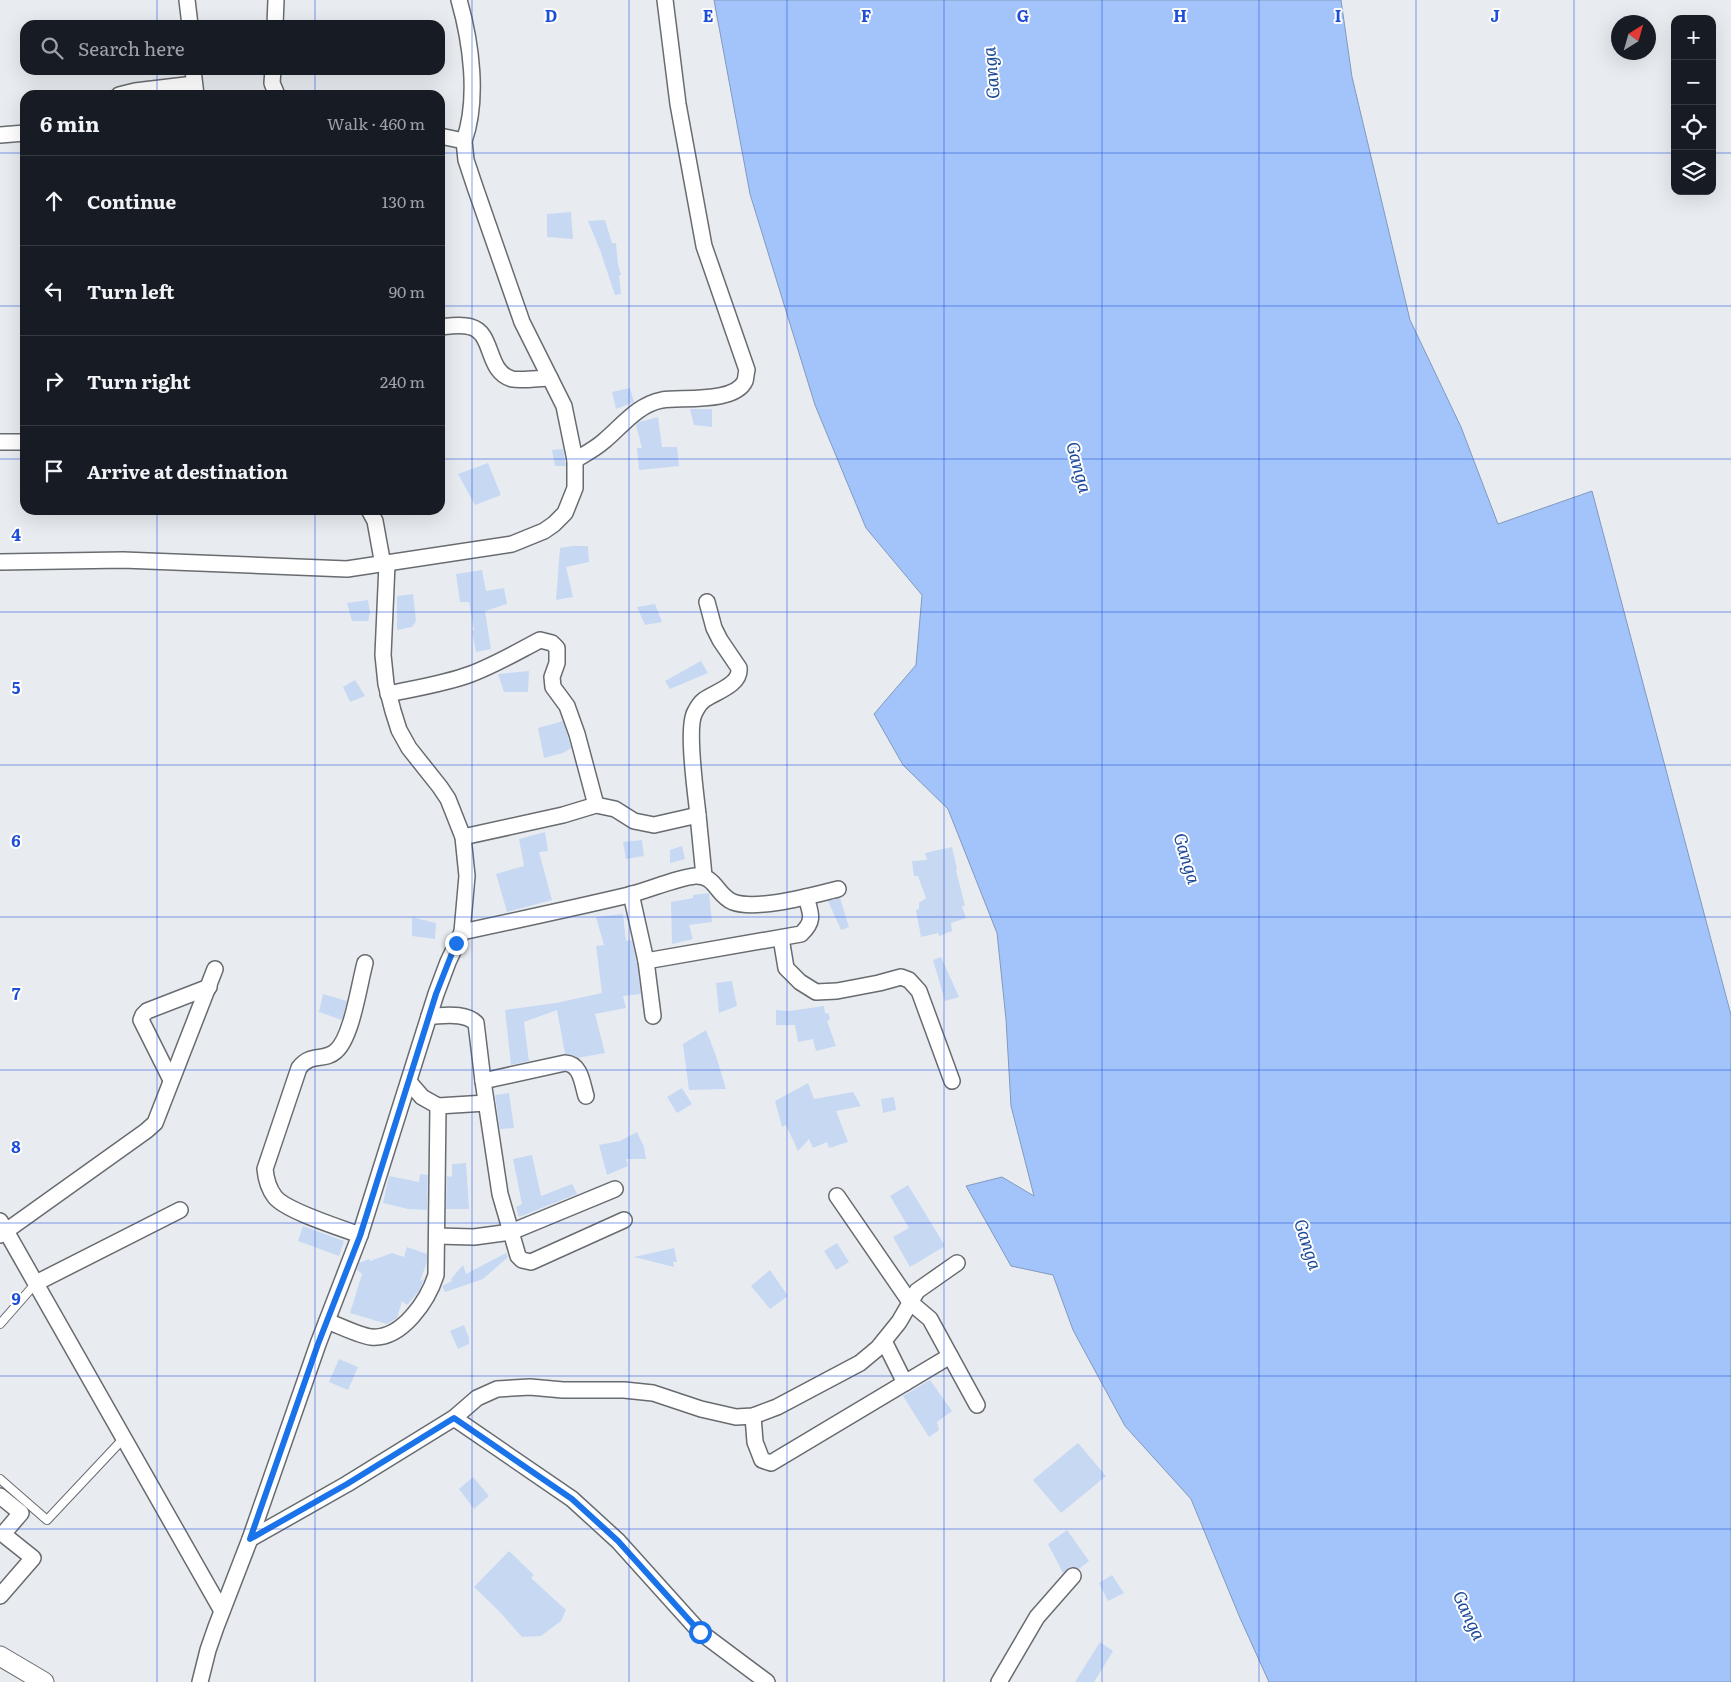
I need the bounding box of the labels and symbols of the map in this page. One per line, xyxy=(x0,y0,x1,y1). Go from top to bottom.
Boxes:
text: D xyxy=(545,3,557,27)
text: E xyxy=(703,3,714,27)
text: F xyxy=(861,3,871,27)
text: G xyxy=(1017,3,1029,27)
text: H xyxy=(1173,3,1187,27)
text: I xyxy=(1335,3,1341,27)
text: J xyxy=(1490,3,1500,27)
north arrow xyxy=(1611,15,1656,60)
water label: Ganga xyxy=(974,45,1006,100)
water label: Ganga xyxy=(1060,438,1100,496)
text: 4 xyxy=(11,522,21,546)
text: 5 xyxy=(12,675,21,699)
text: 6 xyxy=(11,828,21,852)
water label: Ganga xyxy=(1167,829,1209,888)
route end xyxy=(445,932,468,955)
text: 7 xyxy=(12,981,21,1005)
text: 8 xyxy=(11,1134,21,1158)
water label: Ganga xyxy=(1288,1215,1330,1274)
text: 9 xyxy=(11,1286,21,1310)
water label: Ganga xyxy=(1447,1586,1494,1645)
route start xyxy=(689,1621,712,1644)

